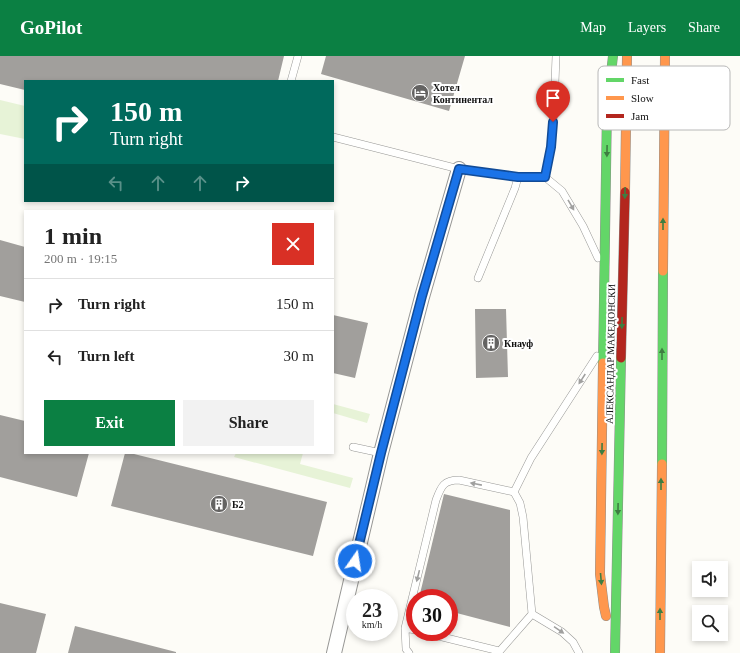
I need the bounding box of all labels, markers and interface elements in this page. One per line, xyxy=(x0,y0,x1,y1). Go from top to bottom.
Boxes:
text: GoPilot xyxy=(20,17,82,38)
text: Map xyxy=(580,20,606,35)
text: Layers xyxy=(628,20,666,35)
text: Share xyxy=(688,20,720,35)
legend xyxy=(598,66,730,130)
text: Fast xyxy=(631,74,649,86)
pin xyxy=(536,81,570,122)
place label: Хотел Континентал xyxy=(433,82,493,105)
hotel icon: Хотел Континентал xyxy=(410,83,430,103)
icon: arrive xyxy=(542,87,564,109)
text: Slow xyxy=(631,92,654,104)
icon: right xyxy=(44,96,96,148)
text: 150 m xyxy=(110,96,182,127)
text: Jam xyxy=(631,110,649,122)
text: Turn right xyxy=(110,129,183,149)
one-way arrow xyxy=(603,145,610,157)
icon: left xyxy=(105,172,127,194)
icon: ahead xyxy=(147,172,169,194)
icon: ahead xyxy=(189,172,211,194)
icon: right xyxy=(231,172,253,194)
one-way arrow xyxy=(622,187,628,200)
one-way arrow xyxy=(567,199,574,211)
one-way arrow xyxy=(660,217,666,230)
text: 1 min xyxy=(44,223,102,249)
button: close xyxy=(272,223,314,265)
text: 200 m · 19:15 xyxy=(44,251,117,266)
street label: АЛЕКСАНДАР МАКЕДОНСКИ xyxy=(604,284,617,424)
icon: right xyxy=(44,294,66,316)
text: Turn right xyxy=(78,296,145,312)
text: 150 m xyxy=(276,296,314,312)
one-way arrow xyxy=(619,317,625,330)
building icon: Кнауф xyxy=(481,333,501,353)
place label: Кнауф xyxy=(504,338,533,349)
icon: left xyxy=(44,346,66,368)
one-way arrow xyxy=(659,347,665,360)
text: Turn left xyxy=(78,348,135,364)
text: 30 m xyxy=(284,348,314,364)
one-way arrow xyxy=(578,373,586,384)
button: Exit xyxy=(44,400,175,446)
button: Share xyxy=(183,400,314,446)
one-way arrow xyxy=(599,443,605,456)
one-way arrow xyxy=(658,477,664,490)
one-way arrow xyxy=(470,481,482,487)
building icon: Б2 xyxy=(209,494,229,514)
place label: Б2 xyxy=(232,499,244,510)
one-way arrow xyxy=(615,503,621,516)
position arrow xyxy=(334,540,376,582)
map controls xyxy=(692,561,728,641)
button: sound xyxy=(692,561,728,597)
one-way arrow xyxy=(414,570,420,582)
one-way arrow xyxy=(598,573,604,585)
speed limit sign: 30 xyxy=(406,589,458,641)
text: 23 xyxy=(362,599,382,621)
button: search xyxy=(692,605,728,641)
one-way arrow xyxy=(657,607,663,620)
text: km/h xyxy=(362,619,382,630)
one-way arrow xyxy=(553,626,564,634)

